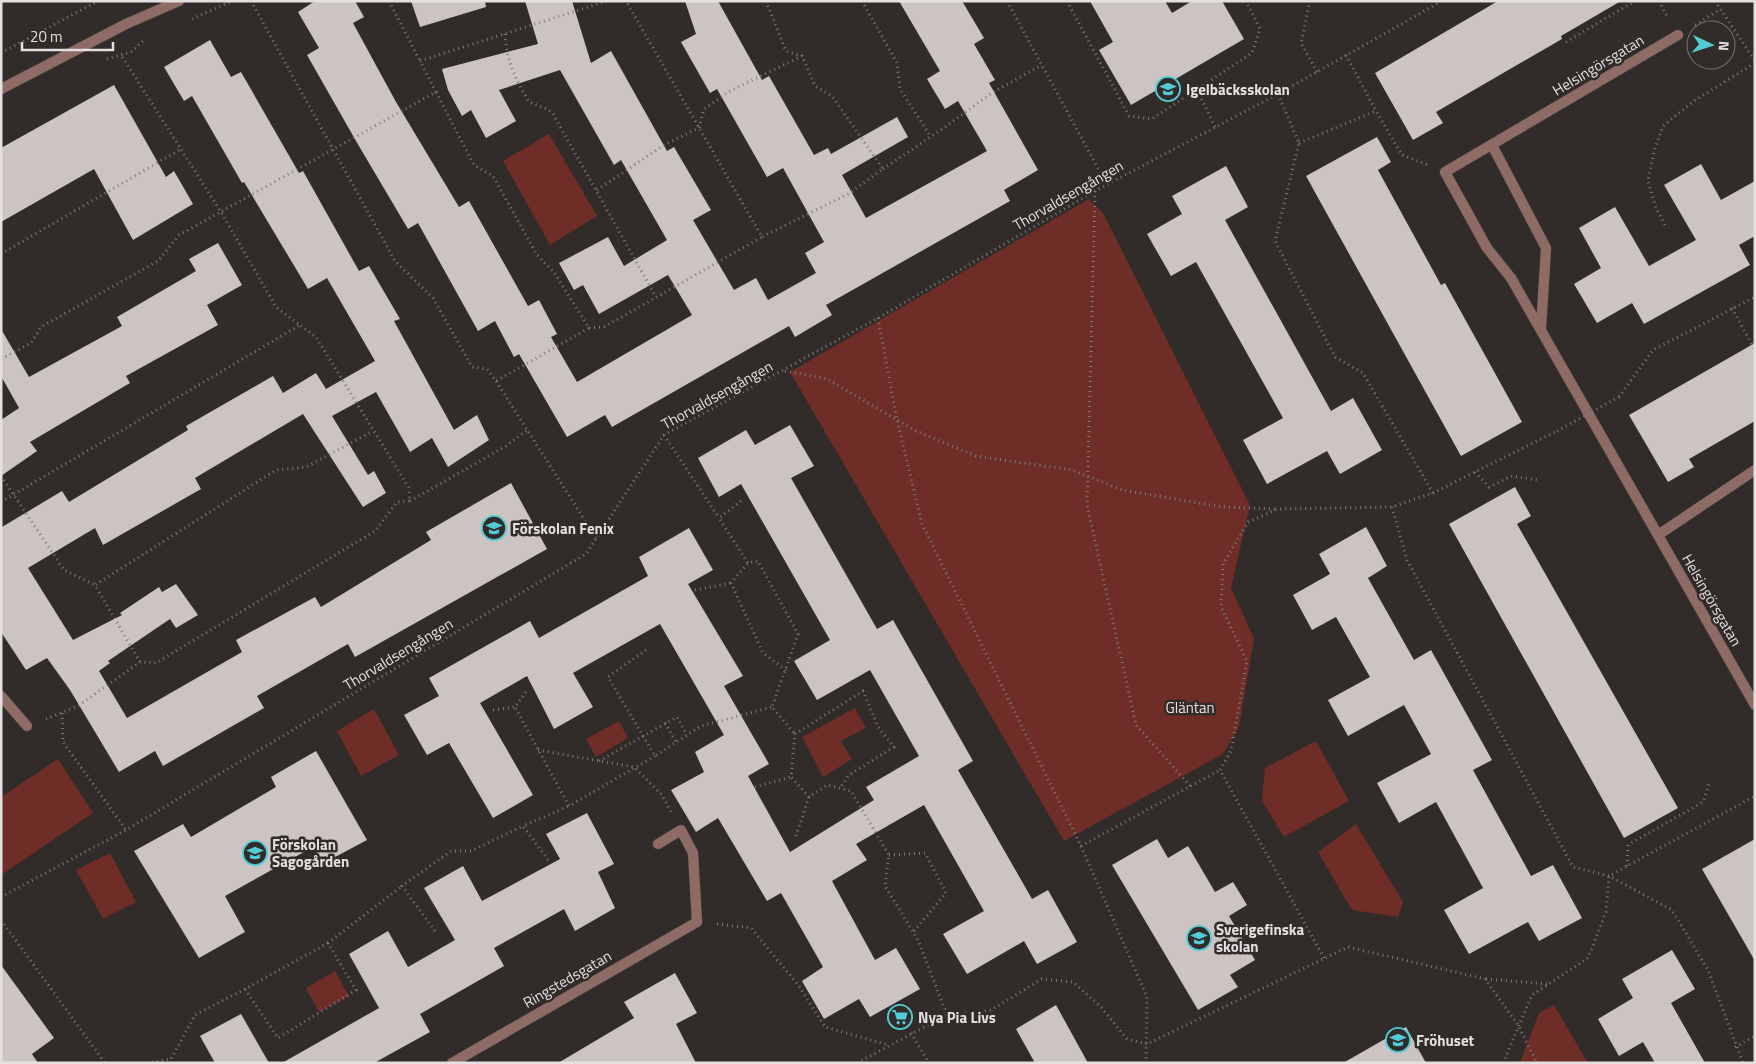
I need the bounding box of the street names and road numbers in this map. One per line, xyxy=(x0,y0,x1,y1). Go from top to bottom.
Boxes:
street label: Helsingörsgatan xyxy=(1548,29,1648,101)
street label: Thorvaldsengången xyxy=(1008,154,1128,236)
street label: Thorvaldsengången xyxy=(657,355,777,435)
street label: Helsingörsgatan xyxy=(1676,550,1748,650)
street label: Thorvaldsengången xyxy=(339,612,457,696)
street label: Ringstedsgatan xyxy=(518,944,616,1014)

